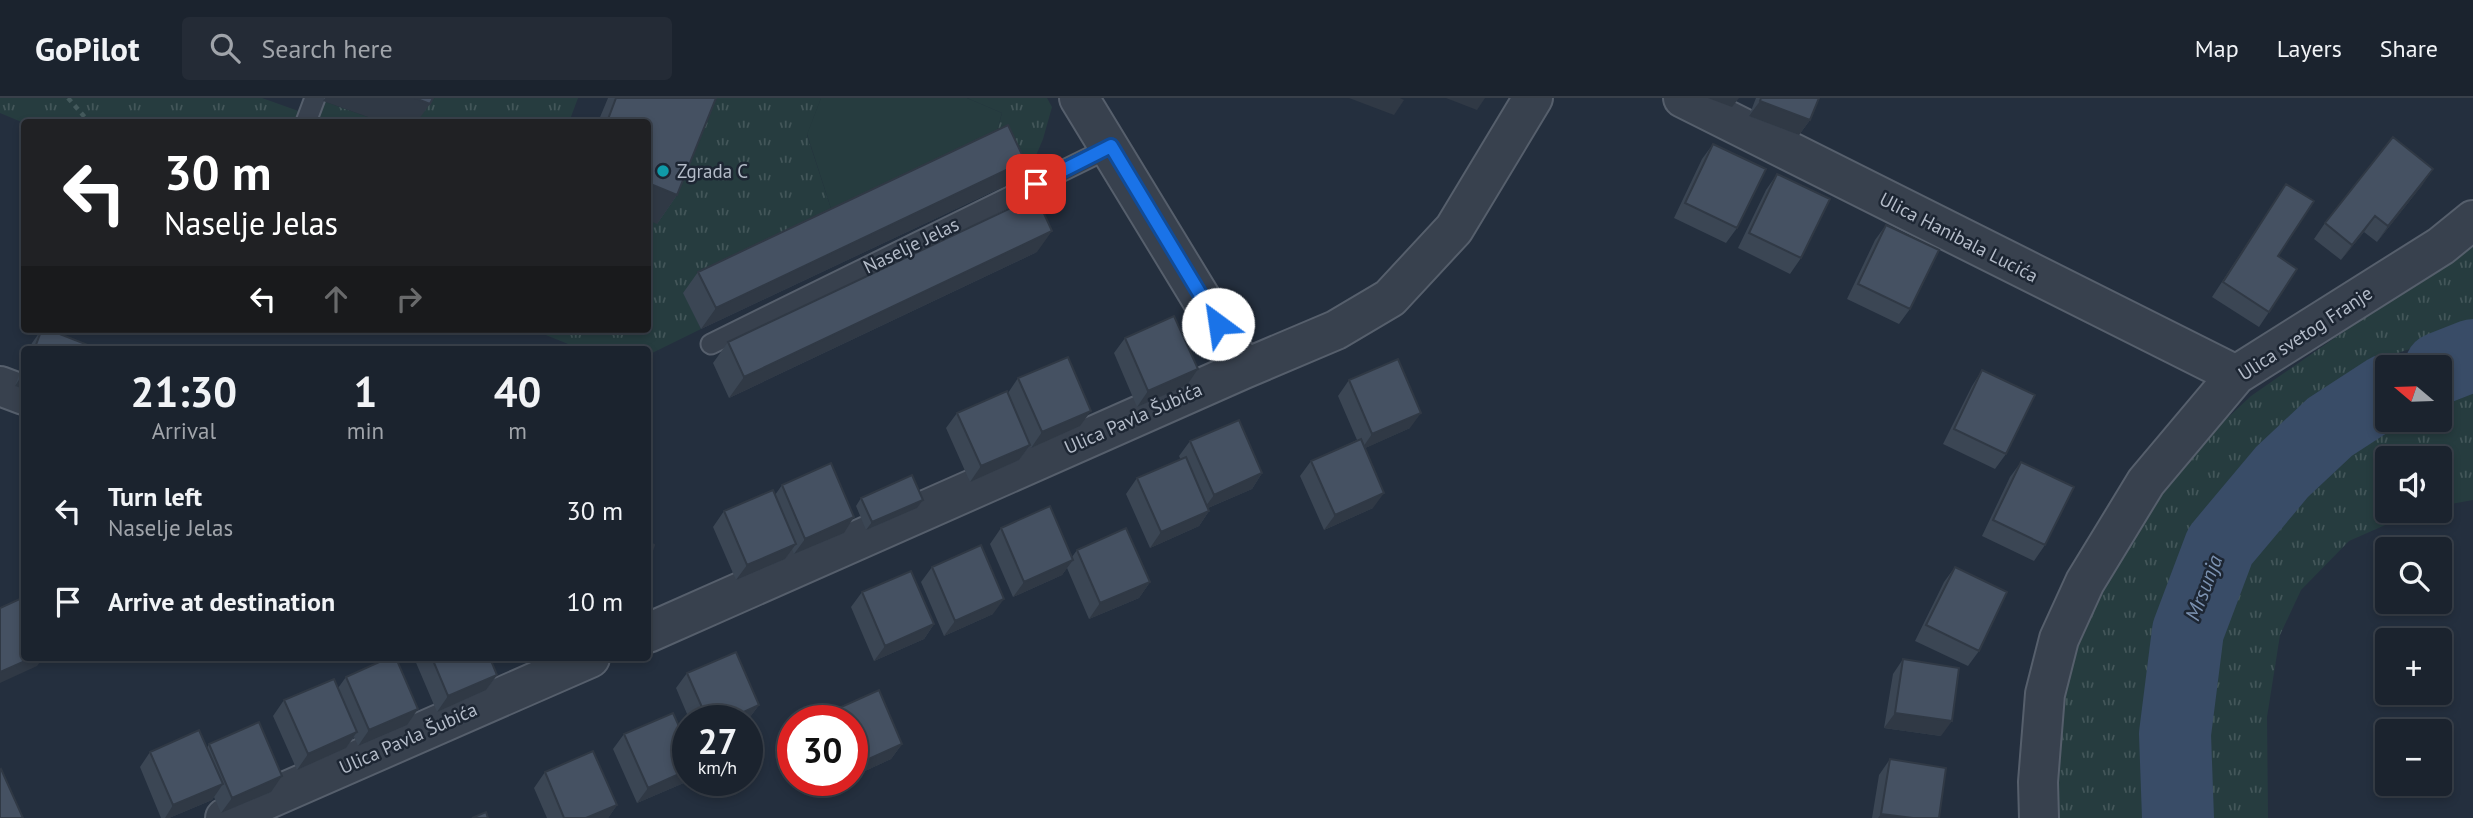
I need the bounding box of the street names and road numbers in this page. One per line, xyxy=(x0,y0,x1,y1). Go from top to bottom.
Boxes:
street label: Ulica Hanibala Lucića xyxy=(1876,187,2042,287)
street label: Naselje Jelas xyxy=(859,212,963,278)
street label: Ulica svetog Franje xyxy=(2233,281,2377,385)
street label: Ulica Pavla Šubića xyxy=(1060,377,1206,459)
street label: Ulica Pavla Šubića xyxy=(335,697,481,779)

